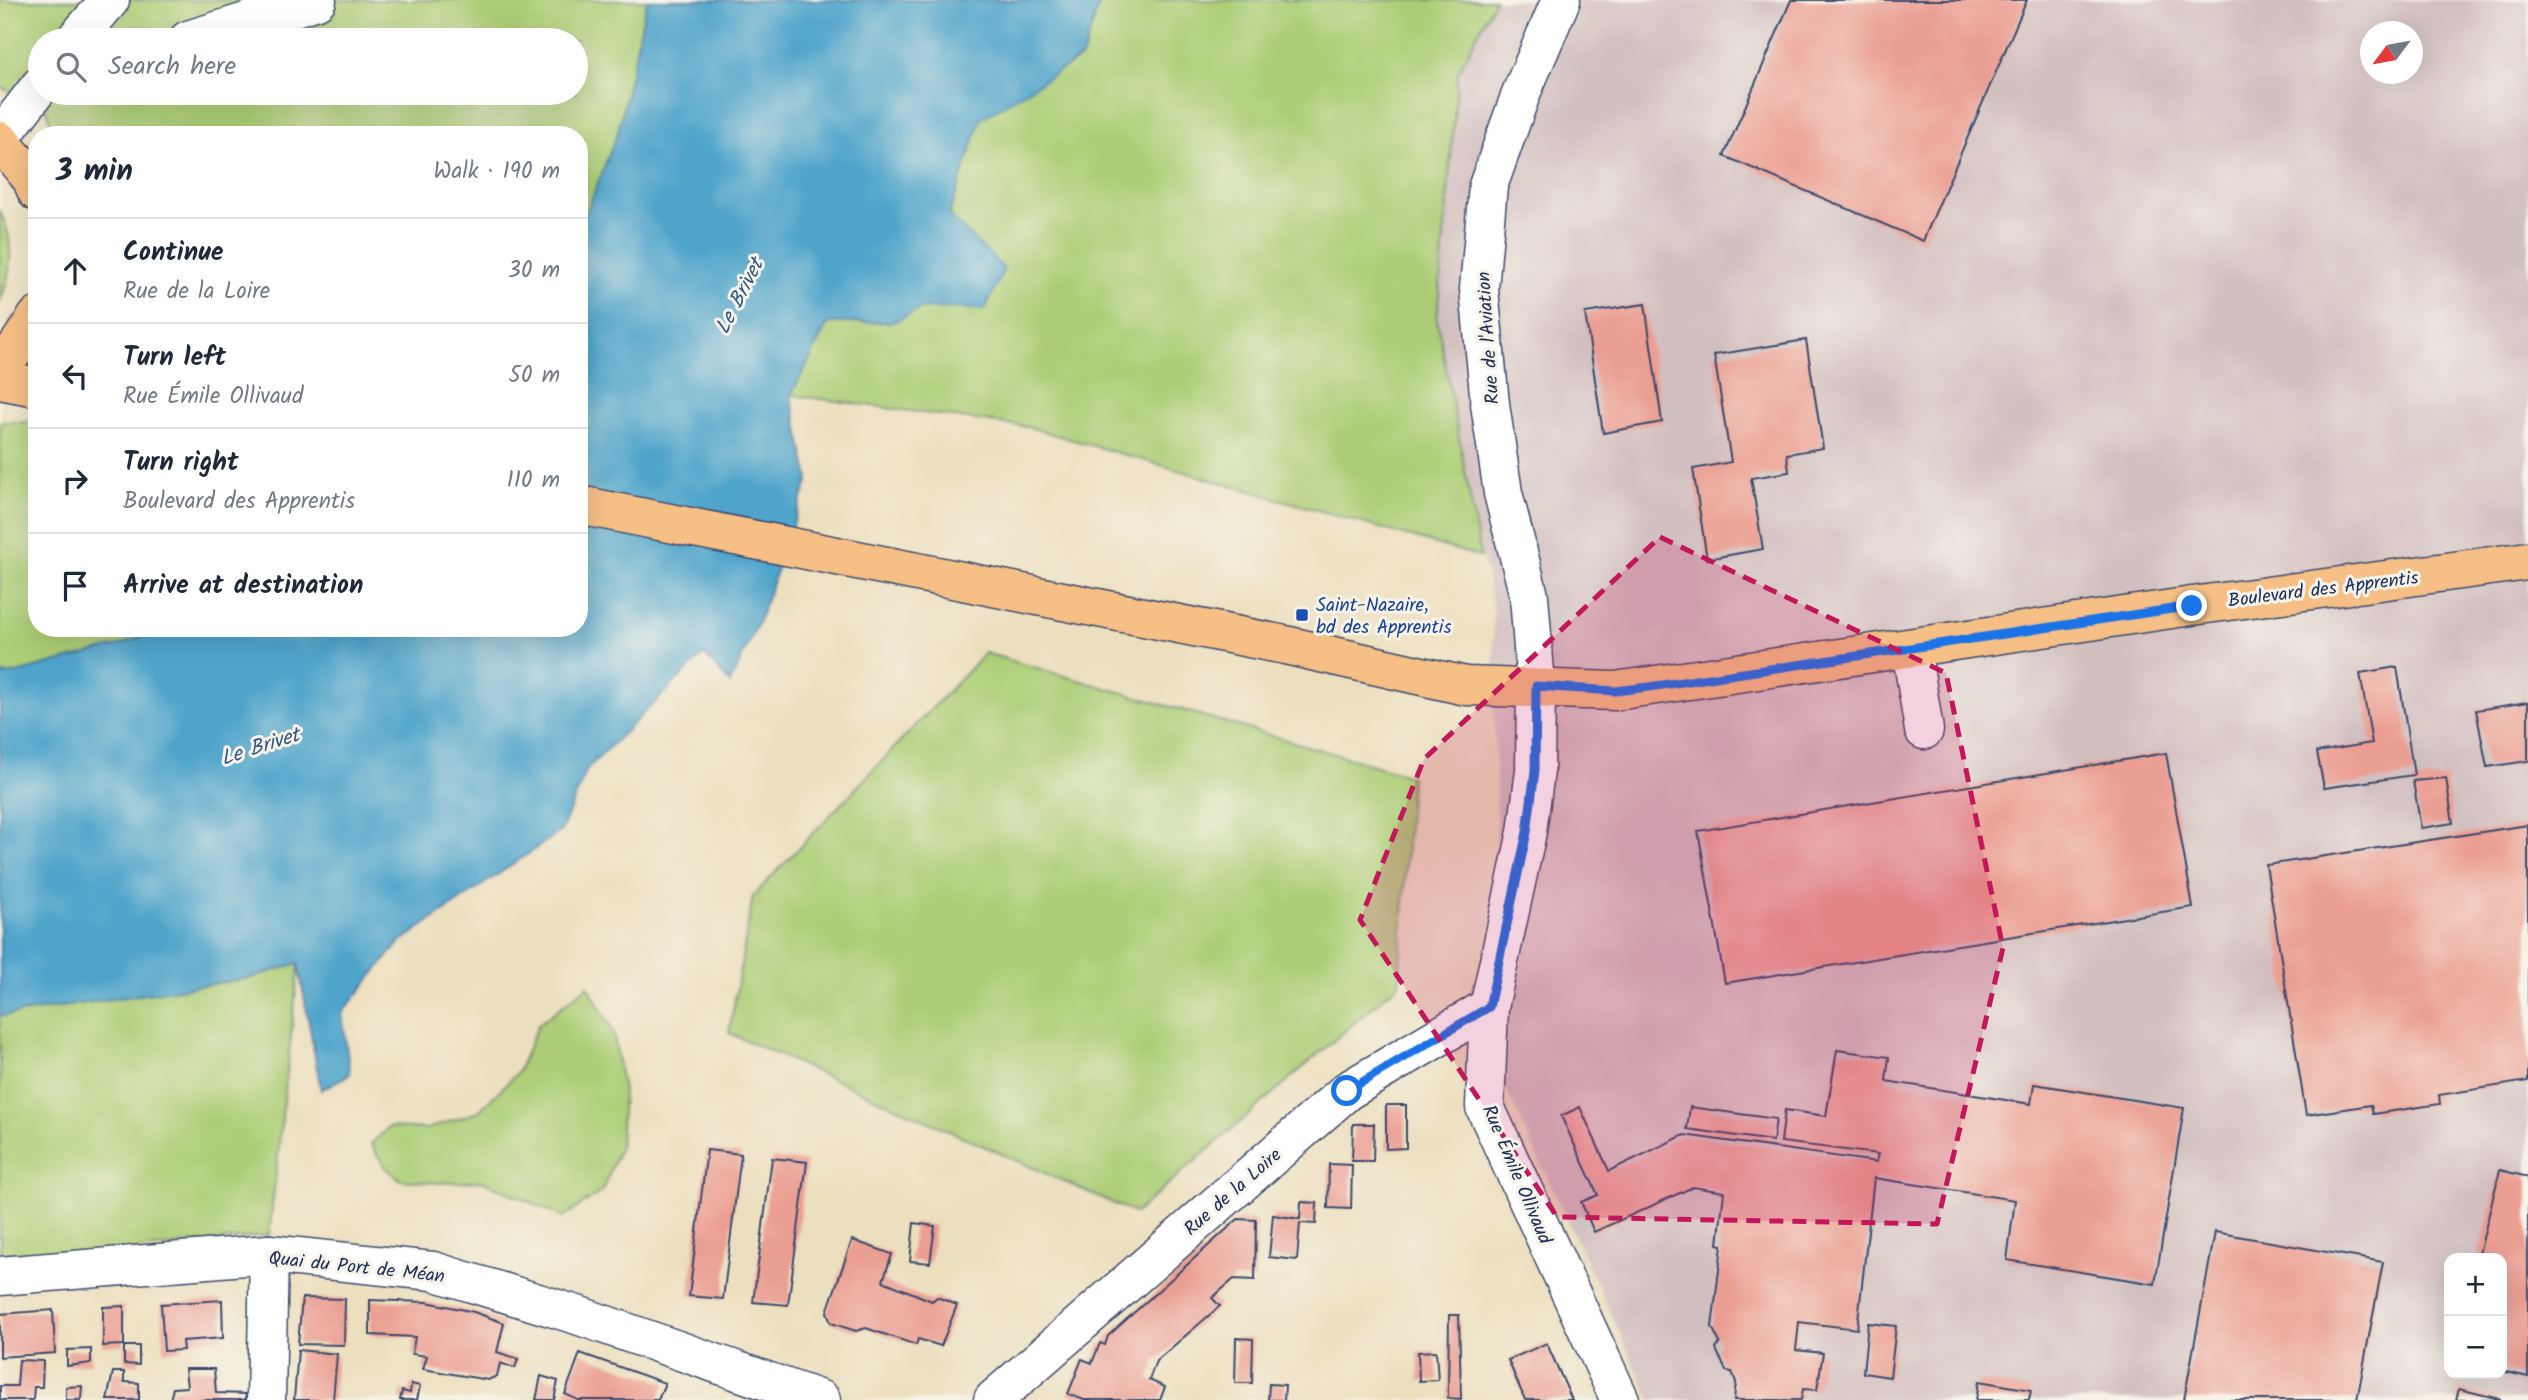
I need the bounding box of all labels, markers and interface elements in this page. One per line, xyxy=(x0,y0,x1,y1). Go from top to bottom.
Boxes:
north arrow xyxy=(2360,21,2423,84)
search box xyxy=(28,28,588,105)
text: Search here xyxy=(108,46,236,88)
icon: search xyxy=(52,48,90,86)
text: 3 min xyxy=(56,148,133,196)
text: Walk · 190 m xyxy=(433,154,560,190)
text: Continue xyxy=(123,232,224,274)
water label: Le Brivet xyxy=(707,251,775,340)
icon: ahead xyxy=(56,252,94,290)
text: 30 m xyxy=(508,253,560,289)
street label: Rue de l'Aviation xyxy=(1469,270,1509,405)
text: Rue de la Loire xyxy=(123,274,270,310)
text: Turn left xyxy=(123,337,226,379)
icon: left xyxy=(56,357,94,395)
text: 50 m xyxy=(509,358,560,394)
text: Rue Émile Ollivaud xyxy=(123,379,303,415)
text: Turn right xyxy=(123,442,239,484)
icon: right xyxy=(56,462,94,500)
text: 110 m xyxy=(507,463,560,499)
text: Boulevard des Apprentis xyxy=(123,484,355,520)
street label: Boulevard des Apprentis xyxy=(2226,563,2420,617)
text: Arrive at destination xyxy=(123,565,363,607)
icon: arrive xyxy=(56,567,94,605)
route end xyxy=(2176,590,2207,621)
place label: Saint-Nazaire, bd des Apprentis xyxy=(1316,591,1451,643)
marker: Saint-Nazaire, bd des Apprentis xyxy=(1294,607,1310,623)
water label: Le Brivet xyxy=(217,718,307,776)
route start xyxy=(1331,1075,1362,1106)
street label: Rue Émile Ollivaud xyxy=(1473,1100,1559,1250)
street label: Rue de la Loire xyxy=(1178,1141,1289,1244)
street label: Quai du Port de Méan xyxy=(267,1244,446,1292)
map controls xyxy=(2444,1253,2507,1379)
button: + xyxy=(2444,1253,2507,1316)
button: − xyxy=(2444,1316,2507,1379)

